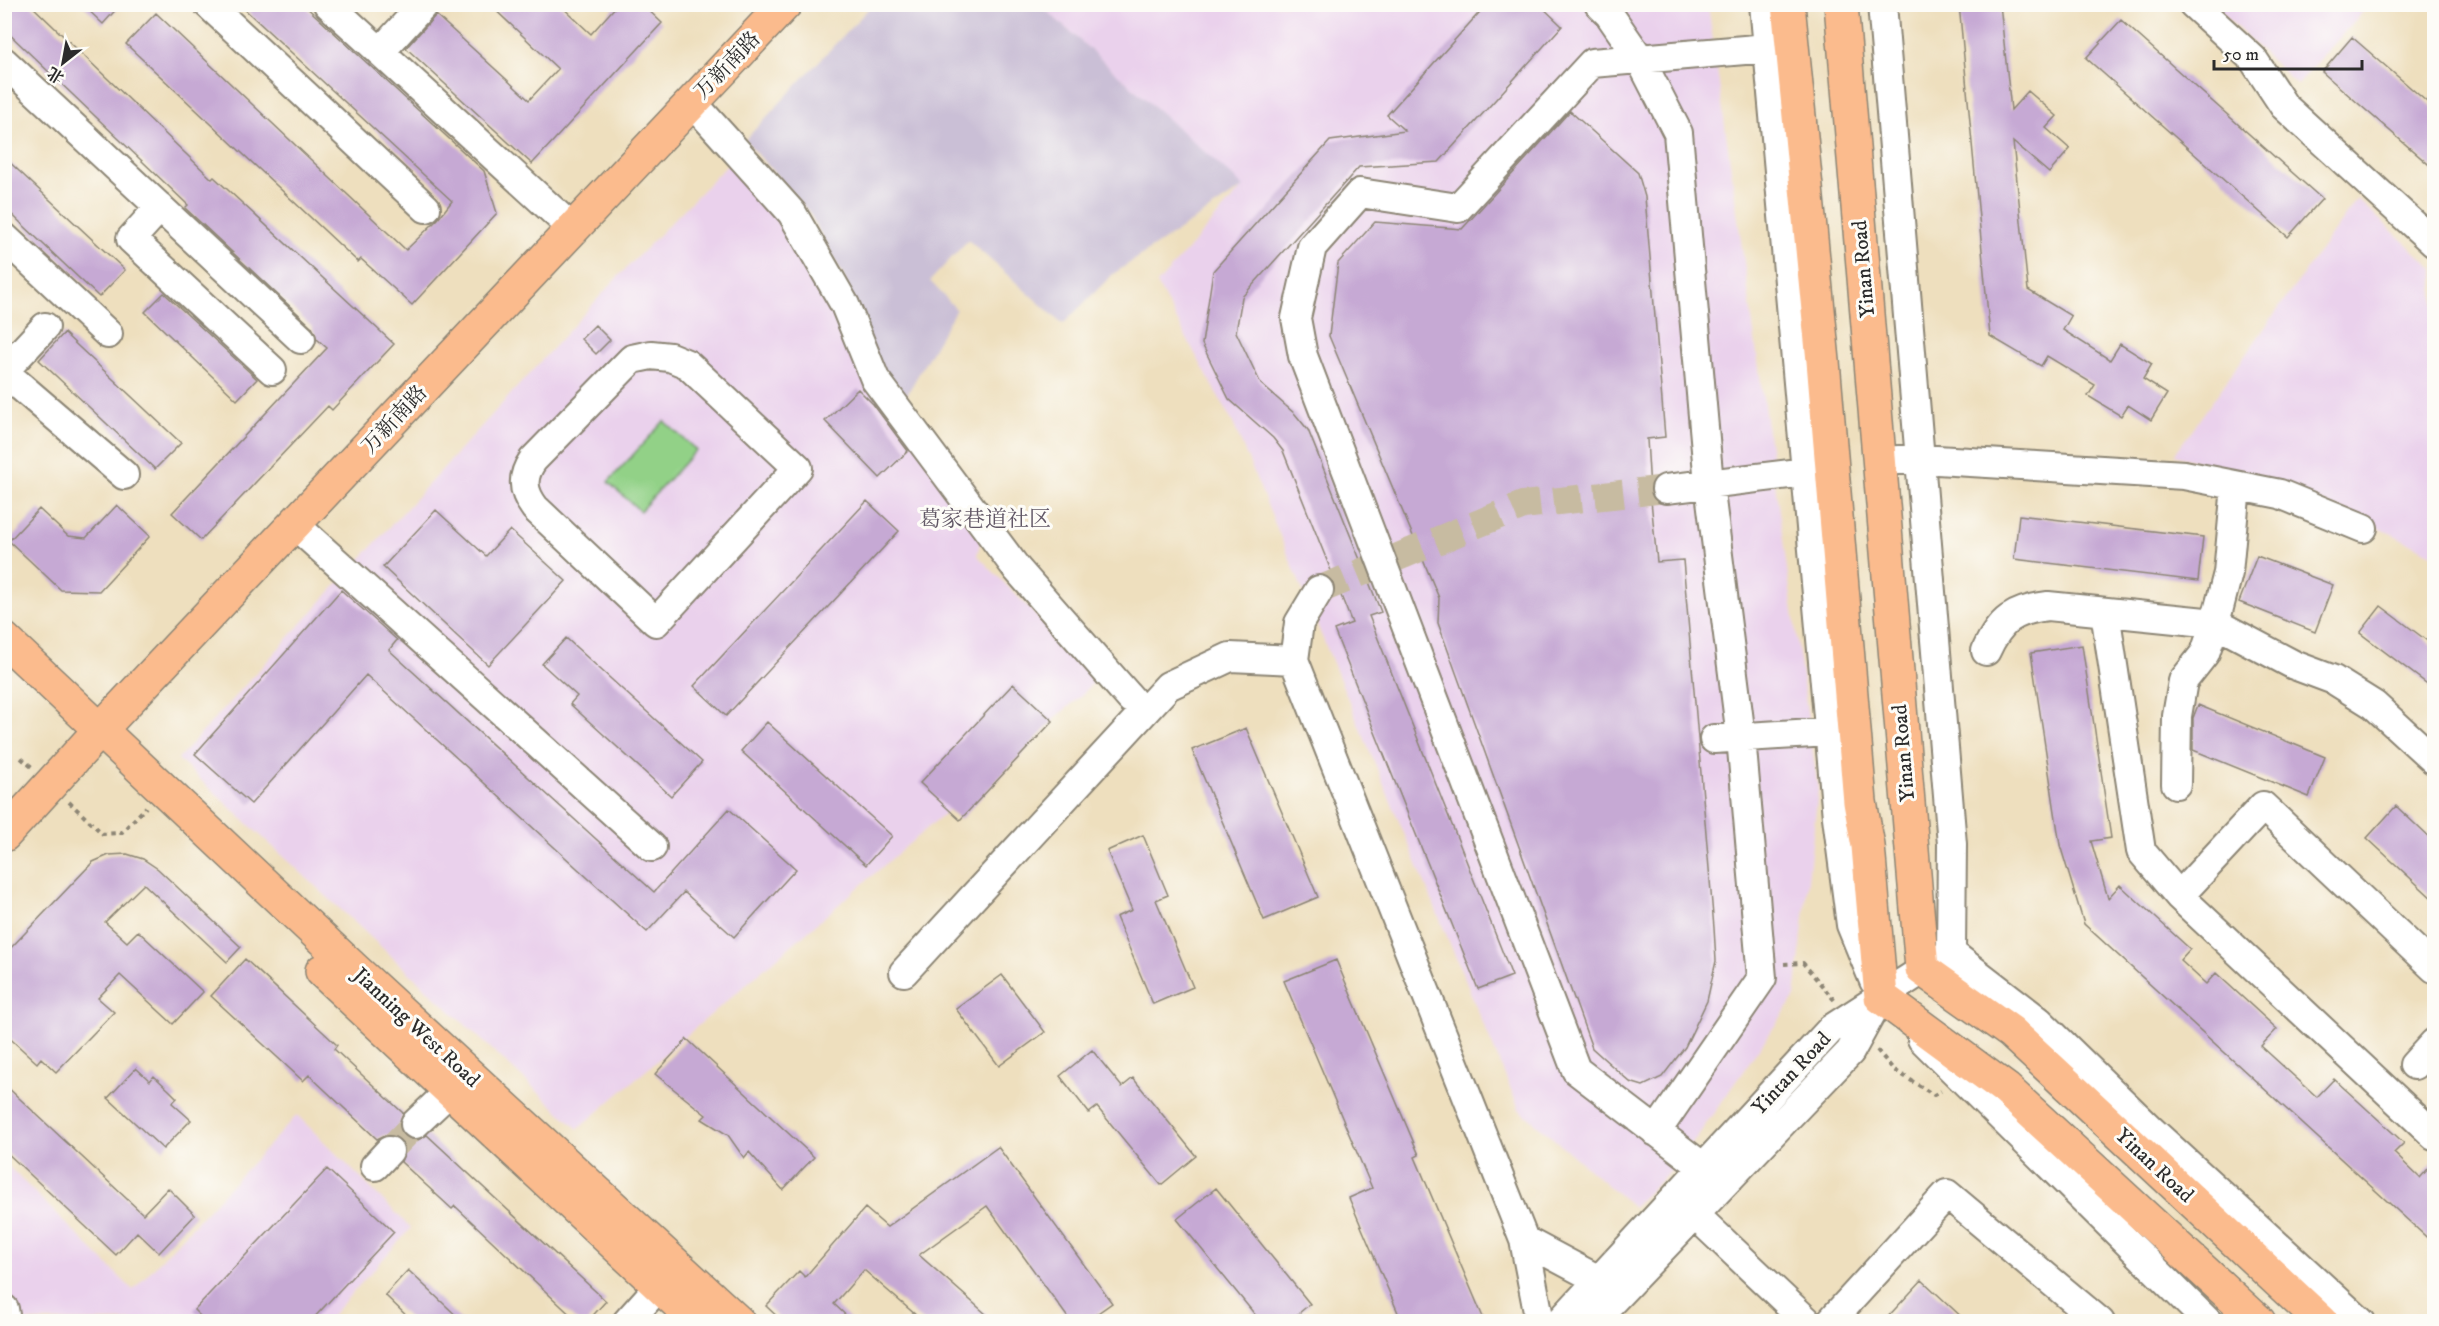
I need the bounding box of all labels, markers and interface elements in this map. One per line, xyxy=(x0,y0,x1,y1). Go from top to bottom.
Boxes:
street label: 万新南路 xyxy=(689,26,766,105)
north arrow xyxy=(33,33,93,93)
scale bar xyxy=(2214,33,2362,71)
text: 50 m xyxy=(2223,44,2259,66)
text: 北 xyxy=(44,62,68,88)
street label: Yinan Road xyxy=(1847,219,1881,319)
street label: 万新南路 xyxy=(357,380,433,459)
district label: 葛家巷道社区 xyxy=(919,506,1051,533)
street label: Yinan Road xyxy=(1887,703,1921,803)
street label: Jianning West Road xyxy=(346,961,486,1094)
street label: Yintan Road xyxy=(1747,1026,1837,1121)
street label: Yinan Road xyxy=(2110,1123,2199,1209)

